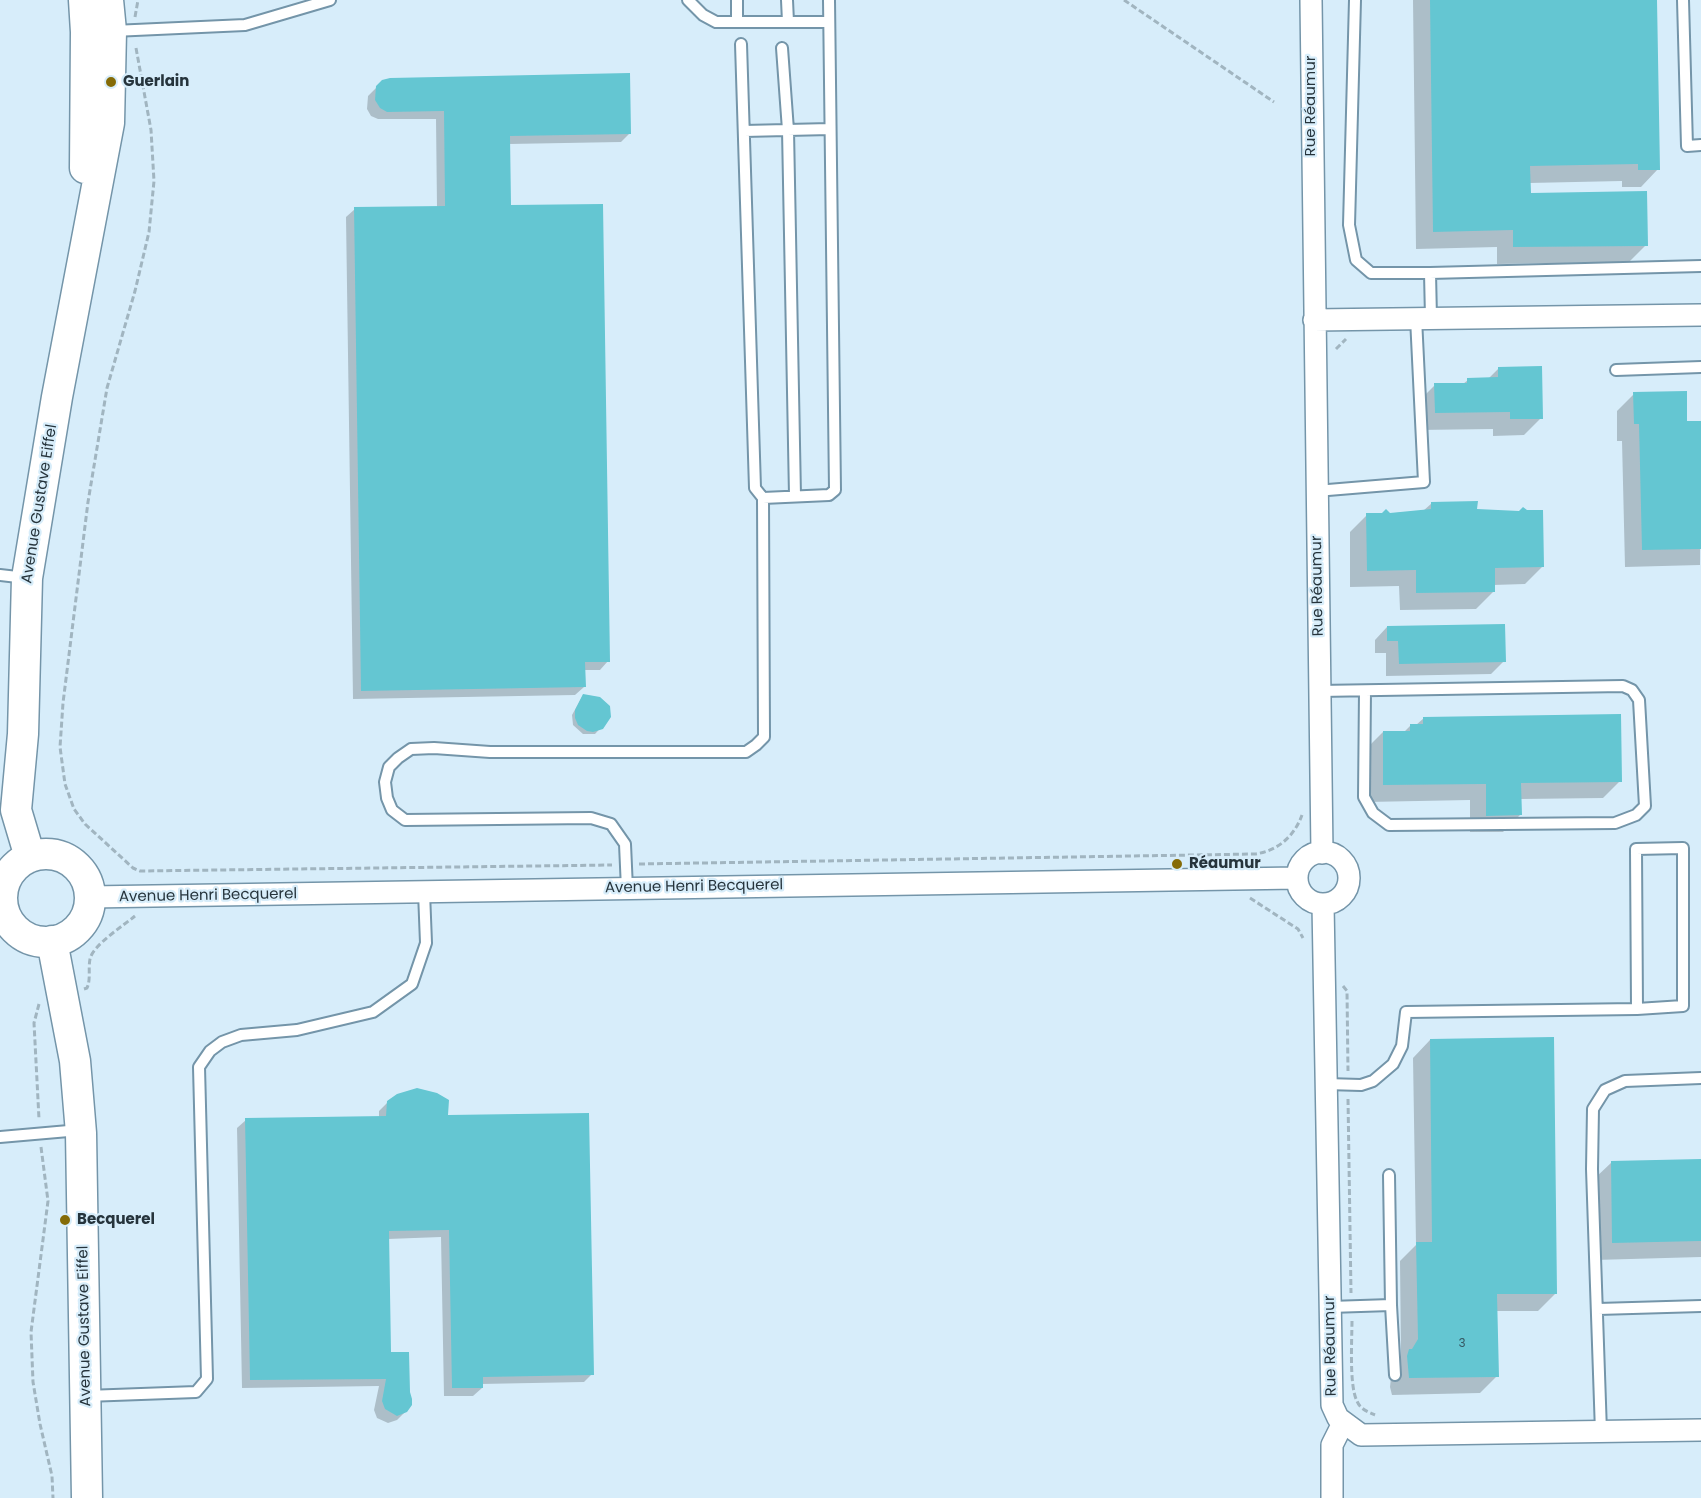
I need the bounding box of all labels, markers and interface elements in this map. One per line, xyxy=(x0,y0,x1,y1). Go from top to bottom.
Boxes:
street label: Rue Réaumur xyxy=(1302,56,1320,156)
place label: Guerlain xyxy=(123,73,189,91)
marker: Guerlain xyxy=(104,75,118,89)
street label: Avenue Gustave Eiffel xyxy=(19,423,61,585)
street label: Rue Réaumur xyxy=(1308,535,1328,637)
place label: Réaumur xyxy=(1189,855,1261,873)
marker: Réaumur xyxy=(1170,857,1184,871)
street label: Avenue Henri Becquerel xyxy=(605,876,783,898)
street label: Avenue Henri Becquerel xyxy=(119,885,297,907)
place label: Becquerel xyxy=(77,1211,155,1229)
marker: Becquerel xyxy=(58,1213,72,1227)
street label: Avenue Gustave Eiffel xyxy=(75,1245,95,1407)
street label: Rue Réaumur xyxy=(1321,1295,1341,1397)
house number: 3 xyxy=(1458,1337,1466,1351)

